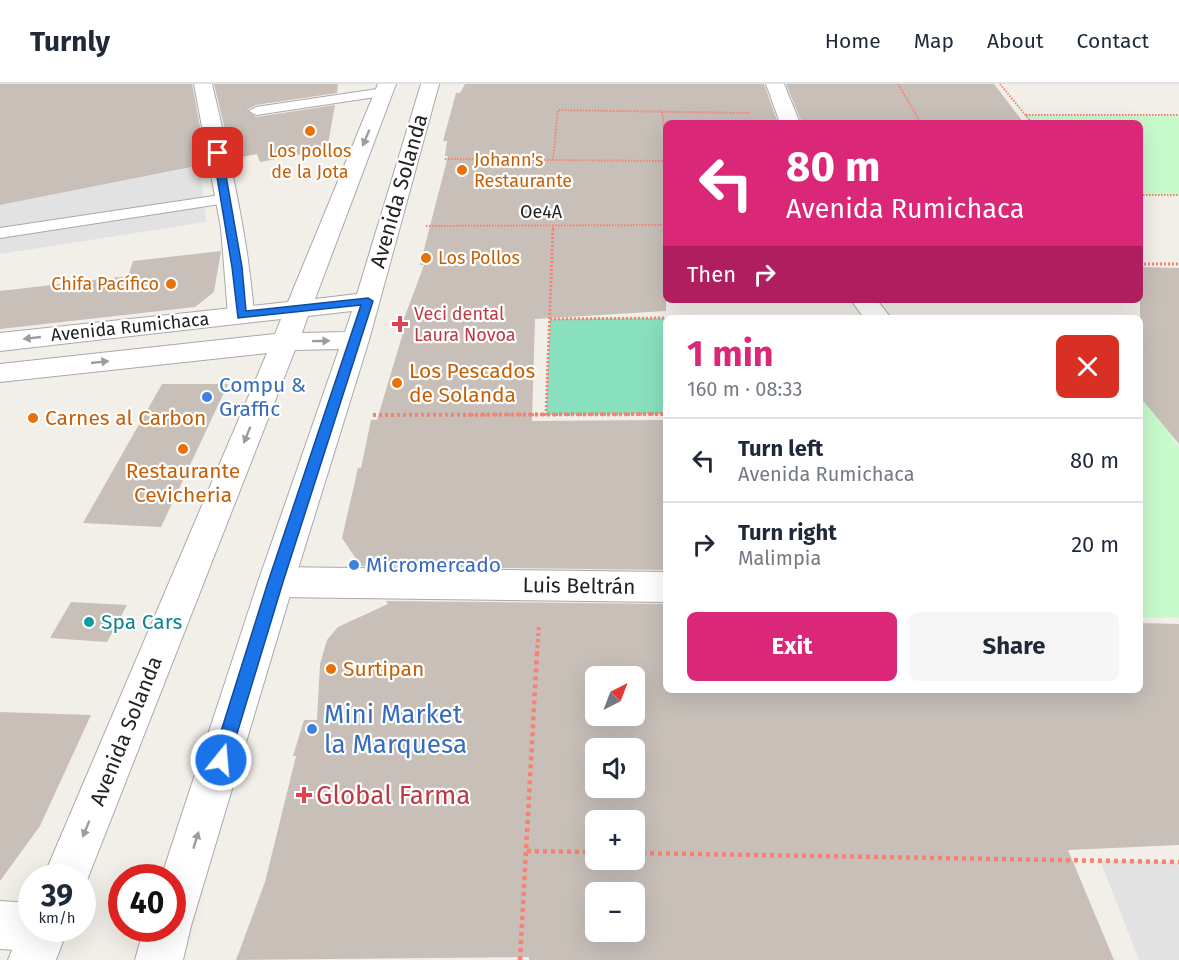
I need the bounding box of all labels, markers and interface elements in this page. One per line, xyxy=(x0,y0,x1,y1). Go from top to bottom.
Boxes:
text: Turnly xyxy=(30,25,110,58)
text: Home xyxy=(825,28,881,54)
text: Map xyxy=(914,28,954,54)
text: About xyxy=(987,28,1044,54)
text: Contact xyxy=(1077,28,1149,54)
street label: Avenida Solanda xyxy=(365,111,433,271)
marker: Los pollos de la Jota xyxy=(303,124,317,138)
pin xyxy=(192,127,243,178)
one-way arrow xyxy=(360,130,370,148)
icon: arrive xyxy=(201,136,234,169)
place label: Los pollos de la Jota xyxy=(269,140,351,183)
text: 80 m xyxy=(786,142,880,192)
icon: left xyxy=(687,144,765,222)
place label: Johann's Restaurante xyxy=(474,149,572,192)
marker: Johann's Restaurante xyxy=(455,163,469,177)
text: Avenida Rumichaca xyxy=(786,193,1024,225)
street label: Oe4A xyxy=(520,201,563,223)
place label: Los Pollos xyxy=(438,247,520,269)
marker: Los Pollos xyxy=(419,251,433,265)
icon: right xyxy=(748,258,781,291)
text: Then xyxy=(687,261,736,288)
place label: Chifa Pacífico xyxy=(51,273,159,295)
marker: Chifa Pacífico xyxy=(164,277,178,291)
place label: Veci dental Laura Novoa xyxy=(414,303,516,346)
street label: Avenida Rumichaca xyxy=(50,308,210,346)
marker: Veci dental Laura Novoa xyxy=(391,315,409,333)
text: 1 min xyxy=(687,332,774,376)
one-way arrow xyxy=(22,334,41,343)
button: close xyxy=(1056,335,1119,398)
one-way arrow xyxy=(311,336,330,346)
one-way arrow xyxy=(90,357,109,367)
place label: Los Pescados de Solanda xyxy=(409,358,535,408)
place label: Compu & Graffic xyxy=(219,372,306,422)
marker: Los Pescados de Solanda xyxy=(390,376,404,390)
text: 160 m · 08:33 xyxy=(687,377,802,401)
marker: Compu & Graffic xyxy=(200,390,214,404)
place label: Carnes al Carbon xyxy=(45,405,206,431)
marker: Carnes al Carbon xyxy=(26,411,40,425)
one-way arrow xyxy=(242,426,252,444)
text: Turn left xyxy=(738,435,823,462)
marker: Restaurante Cevicheria xyxy=(176,442,190,456)
icon: left xyxy=(687,444,720,477)
text: 80 m xyxy=(1070,447,1119,474)
place label: Restaurante Cevicheria xyxy=(126,458,240,508)
text: Avenida Rumichaca xyxy=(738,462,915,486)
text: Turn right xyxy=(738,519,837,546)
icon: right xyxy=(687,528,720,561)
text: 20 m xyxy=(1071,531,1119,558)
text: Malimpia xyxy=(738,546,821,570)
place label: Micromercado xyxy=(366,552,501,578)
marker: Micromercado xyxy=(347,558,361,572)
street label: Luis Beltrán xyxy=(522,572,636,600)
place label: Spa Cars xyxy=(101,609,182,635)
button: Exit xyxy=(687,612,897,681)
button: Share xyxy=(909,612,1119,681)
marker: Spa Cars xyxy=(82,615,96,629)
street label: Avenida Solanda xyxy=(84,652,168,810)
place label: Surtipan xyxy=(343,656,424,682)
marker: Surtipan xyxy=(324,662,338,676)
north arrow xyxy=(585,666,645,726)
map controls xyxy=(585,666,645,942)
place label: Mini Market la Marquesa xyxy=(324,699,467,760)
marker: Mini Market la Marquesa xyxy=(305,722,319,736)
position arrow xyxy=(189,728,253,792)
button: sound xyxy=(585,738,645,798)
place label: Global Farma xyxy=(316,780,470,811)
marker: Global Farma xyxy=(297,788,311,802)
button: + xyxy=(585,810,645,870)
one-way arrow xyxy=(81,820,90,838)
one-way arrow xyxy=(192,830,201,848)
speed limit sign: 40 xyxy=(108,864,186,942)
text: 39 xyxy=(41,878,73,914)
button: − xyxy=(585,882,645,942)
text: km/h xyxy=(38,909,76,927)

